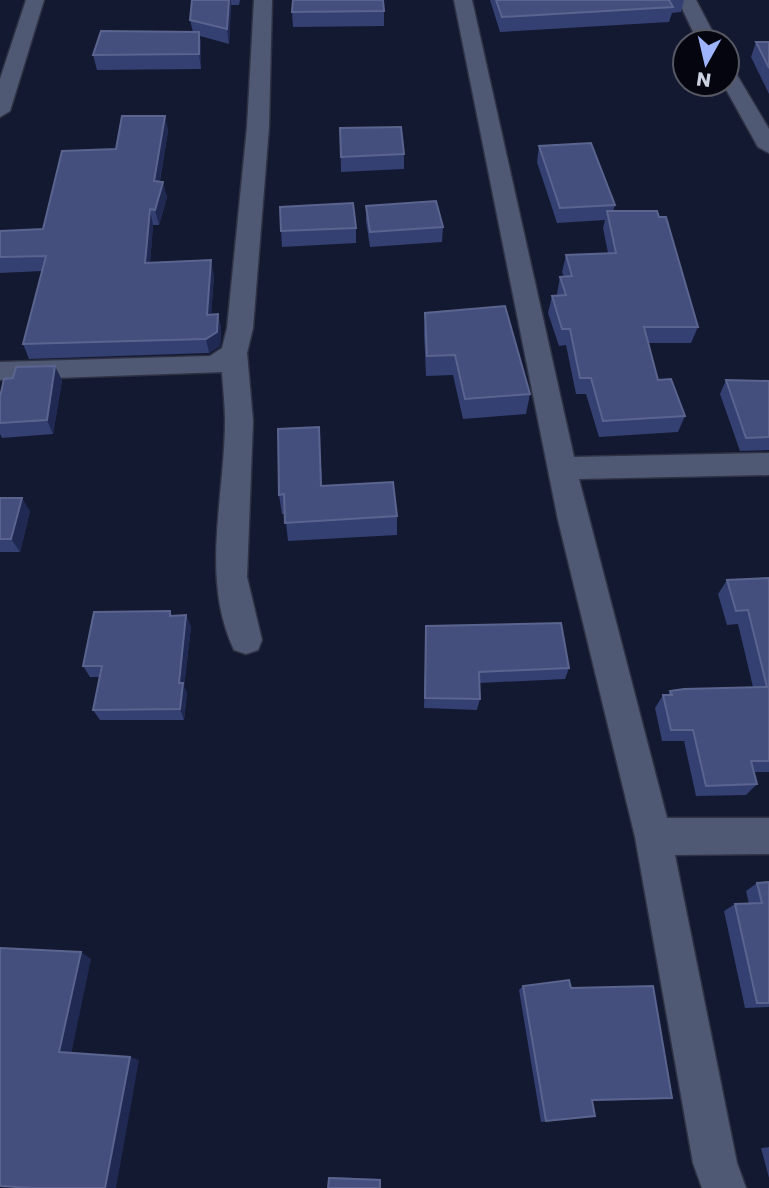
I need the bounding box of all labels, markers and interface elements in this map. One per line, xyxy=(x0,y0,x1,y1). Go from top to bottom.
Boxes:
north arrow xyxy=(671,28,741,98)
text: N xyxy=(695,65,713,94)

